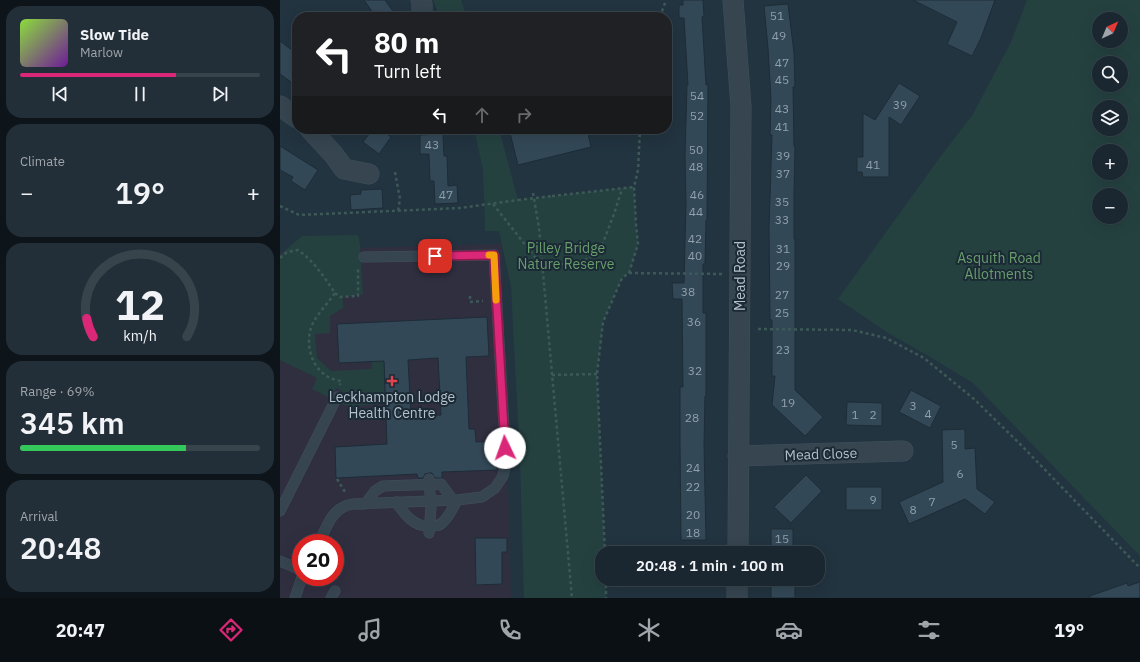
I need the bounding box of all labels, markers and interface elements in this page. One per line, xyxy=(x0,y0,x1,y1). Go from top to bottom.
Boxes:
house number: 51 xyxy=(770,8,784,23)
north arrow xyxy=(1092,12,1128,48)
map controls xyxy=(1092,12,1128,224)
text: 80 m xyxy=(374,24,439,61)
text: Slow Tide xyxy=(80,25,149,44)
icon: left xyxy=(308,28,360,80)
house number: 49 xyxy=(772,28,786,43)
text: Marlow xyxy=(80,44,123,61)
house number: 47 xyxy=(775,55,789,70)
button: search xyxy=(1092,56,1128,92)
text: Turn left xyxy=(374,60,442,83)
house number: 45 xyxy=(775,72,789,87)
icon: previous xyxy=(49,83,71,105)
icon: pause xyxy=(129,83,151,105)
icon: next xyxy=(209,83,231,105)
house number: 54 xyxy=(690,88,704,103)
house number: 39 xyxy=(893,97,907,112)
button: layers xyxy=(1092,100,1128,136)
house number: 43 xyxy=(775,101,789,116)
icon: left xyxy=(429,104,451,126)
icon: ahead xyxy=(471,104,493,126)
icon: right xyxy=(513,104,535,126)
house number: 52 xyxy=(690,108,704,123)
house number: 41 xyxy=(775,119,789,134)
house number: 43 xyxy=(425,137,439,152)
house number: 50 xyxy=(689,142,703,157)
button: + xyxy=(1092,144,1128,180)
house number: 39 xyxy=(776,148,790,163)
text: Climate xyxy=(20,153,65,170)
house number: 41 xyxy=(866,157,880,172)
house number: 48 xyxy=(689,159,703,174)
house number: 37 xyxy=(776,166,790,181)
text: 19° xyxy=(115,173,165,212)
text: − xyxy=(20,178,33,207)
text: + xyxy=(247,178,260,207)
house number: 47 xyxy=(439,187,453,202)
house number: 46 xyxy=(690,187,704,202)
button: − xyxy=(1092,188,1128,224)
house number: 35 xyxy=(775,194,789,209)
house number: 44 xyxy=(689,204,703,219)
house number: 33 xyxy=(775,212,789,227)
house number: 42 xyxy=(688,231,702,246)
pin xyxy=(418,239,452,273)
park label: Pilley Bridge Nature Reserve xyxy=(518,239,615,273)
street label: Mead Road xyxy=(731,241,749,311)
house number: 31 xyxy=(776,241,790,256)
icon: arrive xyxy=(424,245,446,267)
house number: 40 xyxy=(688,248,702,263)
park label: Asquith Road Allotments xyxy=(957,249,1041,283)
house number: 29 xyxy=(776,258,790,273)
text: 12 xyxy=(115,277,165,331)
house number: 38 xyxy=(681,284,695,299)
house number: 27 xyxy=(775,287,789,302)
house number: 25 xyxy=(775,305,789,320)
house number: 36 xyxy=(687,314,701,329)
text: km/h xyxy=(123,326,157,345)
house number: 23 xyxy=(776,342,790,357)
house number: 32 xyxy=(688,363,702,378)
marker: Leckhampton Lodge Health Centre xyxy=(386,375,398,387)
text: Range · 69% xyxy=(20,383,94,400)
place label: Leckhampton Lodge Health Centre xyxy=(329,388,456,422)
house number: 19 xyxy=(781,395,795,410)
house number: 3 xyxy=(909,398,917,413)
text: 345 km xyxy=(20,403,125,442)
house number: 4 xyxy=(924,406,932,421)
house number: 1 xyxy=(851,407,859,422)
house number: 2 xyxy=(869,407,877,422)
house number: 28 xyxy=(685,410,699,425)
position arrow xyxy=(484,427,526,469)
house number: 5 xyxy=(950,437,958,452)
street label: Mead Close xyxy=(784,444,858,464)
house number: 24 xyxy=(686,460,700,475)
house number: 6 xyxy=(956,466,964,481)
house number: 22 xyxy=(686,479,700,494)
house number: 9 xyxy=(869,492,877,507)
house number: 7 xyxy=(928,494,936,509)
house number: 8 xyxy=(909,502,917,517)
house number: 20 xyxy=(686,507,700,522)
text: Arrival xyxy=(20,508,58,525)
house number: 18 xyxy=(686,525,700,540)
text: 20:48 xyxy=(20,528,102,567)
house number: 15 xyxy=(775,531,789,546)
speed limit sign: 20 xyxy=(292,534,344,586)
text: 20:48 · 1 min · 100 m xyxy=(636,556,784,575)
icon: directions xyxy=(217,616,245,644)
icon: music xyxy=(356,616,384,644)
icon: phone xyxy=(496,616,524,644)
icon: climate xyxy=(635,616,663,644)
icon: car xyxy=(775,616,803,644)
icon: filters xyxy=(915,616,943,644)
text: 20:47 xyxy=(56,619,105,642)
text: 19° xyxy=(1054,619,1084,642)

